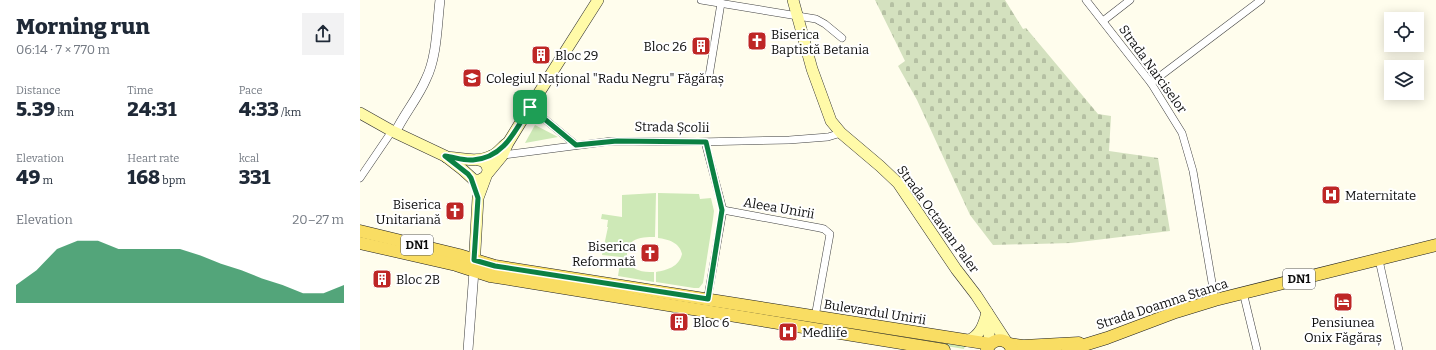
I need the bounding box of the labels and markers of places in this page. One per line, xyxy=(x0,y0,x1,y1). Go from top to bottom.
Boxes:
place label: Biserica Baptistă Betania xyxy=(771,27,869,57)
church icon: Biserica Baptistă Betania xyxy=(746,30,768,52)
building icon: Bloc 26 xyxy=(690,35,712,57)
place label: Bloc 26 xyxy=(644,39,687,54)
building icon: Bloc 29 xyxy=(530,44,552,66)
place label: Bloc 29 xyxy=(555,48,598,63)
school or university icon: Colegiul Național "Radu Negru" Făgăraș xyxy=(461,67,483,89)
place label: Colegiul Național "Radu Negru" Făgăraș xyxy=(486,71,724,87)
pin xyxy=(513,90,547,124)
hospital icon: Maternitate xyxy=(1320,184,1342,206)
place label: Maternitate xyxy=(1345,188,1416,203)
place label: Biserica Unitariană xyxy=(376,197,441,227)
church icon: Biserica Unitariană xyxy=(444,200,466,222)
place label: Biserica Reformată xyxy=(572,239,636,269)
church icon: Biserica Reformată xyxy=(639,242,661,264)
building icon: Bloc 2B xyxy=(371,268,393,290)
place label: Bloc 2B xyxy=(396,272,440,287)
hotel icon: Pensiunea Onix Făgăraș xyxy=(1332,291,1354,313)
building icon: Bloc 6 xyxy=(668,311,690,333)
place label: Bloc 6 xyxy=(693,315,730,330)
place label: Pensiunea Onix Făgăraș xyxy=(1304,315,1382,346)
hospital icon: Medlife xyxy=(777,321,799,343)
place label: Medlife xyxy=(802,325,847,340)

